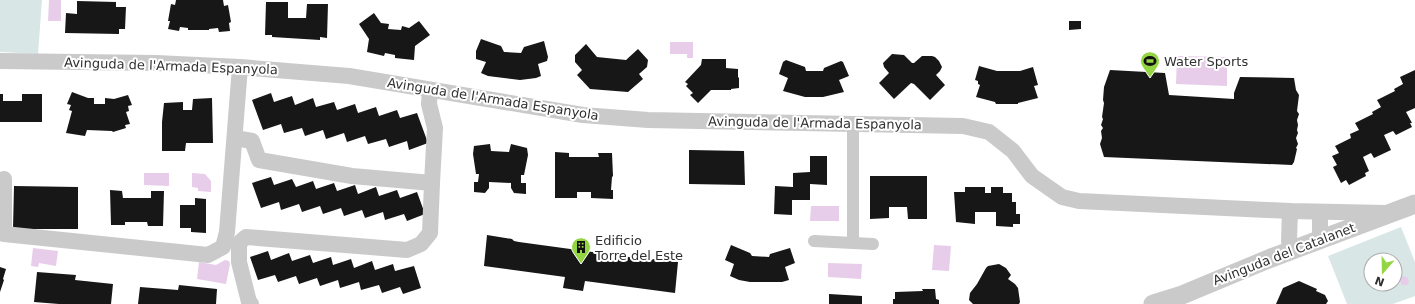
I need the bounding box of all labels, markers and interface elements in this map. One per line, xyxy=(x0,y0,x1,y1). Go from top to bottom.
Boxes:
sports icon: Water Sports xyxy=(1139,50,1161,78)
place label: Water Sports xyxy=(1164,54,1248,69)
street label: Avinguda de l'Armada Espanyola xyxy=(64,55,278,77)
street label: Avinguda de l'Armada Espanyola xyxy=(386,75,600,123)
street label: Avinguda de l'Armada Espanyola xyxy=(708,114,922,132)
street label: Avinguda del Catalanet xyxy=(1211,220,1357,288)
place label: Edificio Torre del Este xyxy=(594,233,683,263)
building icon: Edificio Torre del Este xyxy=(570,236,592,264)
north arrow xyxy=(1363,252,1403,292)
text: N xyxy=(1373,273,1386,289)

